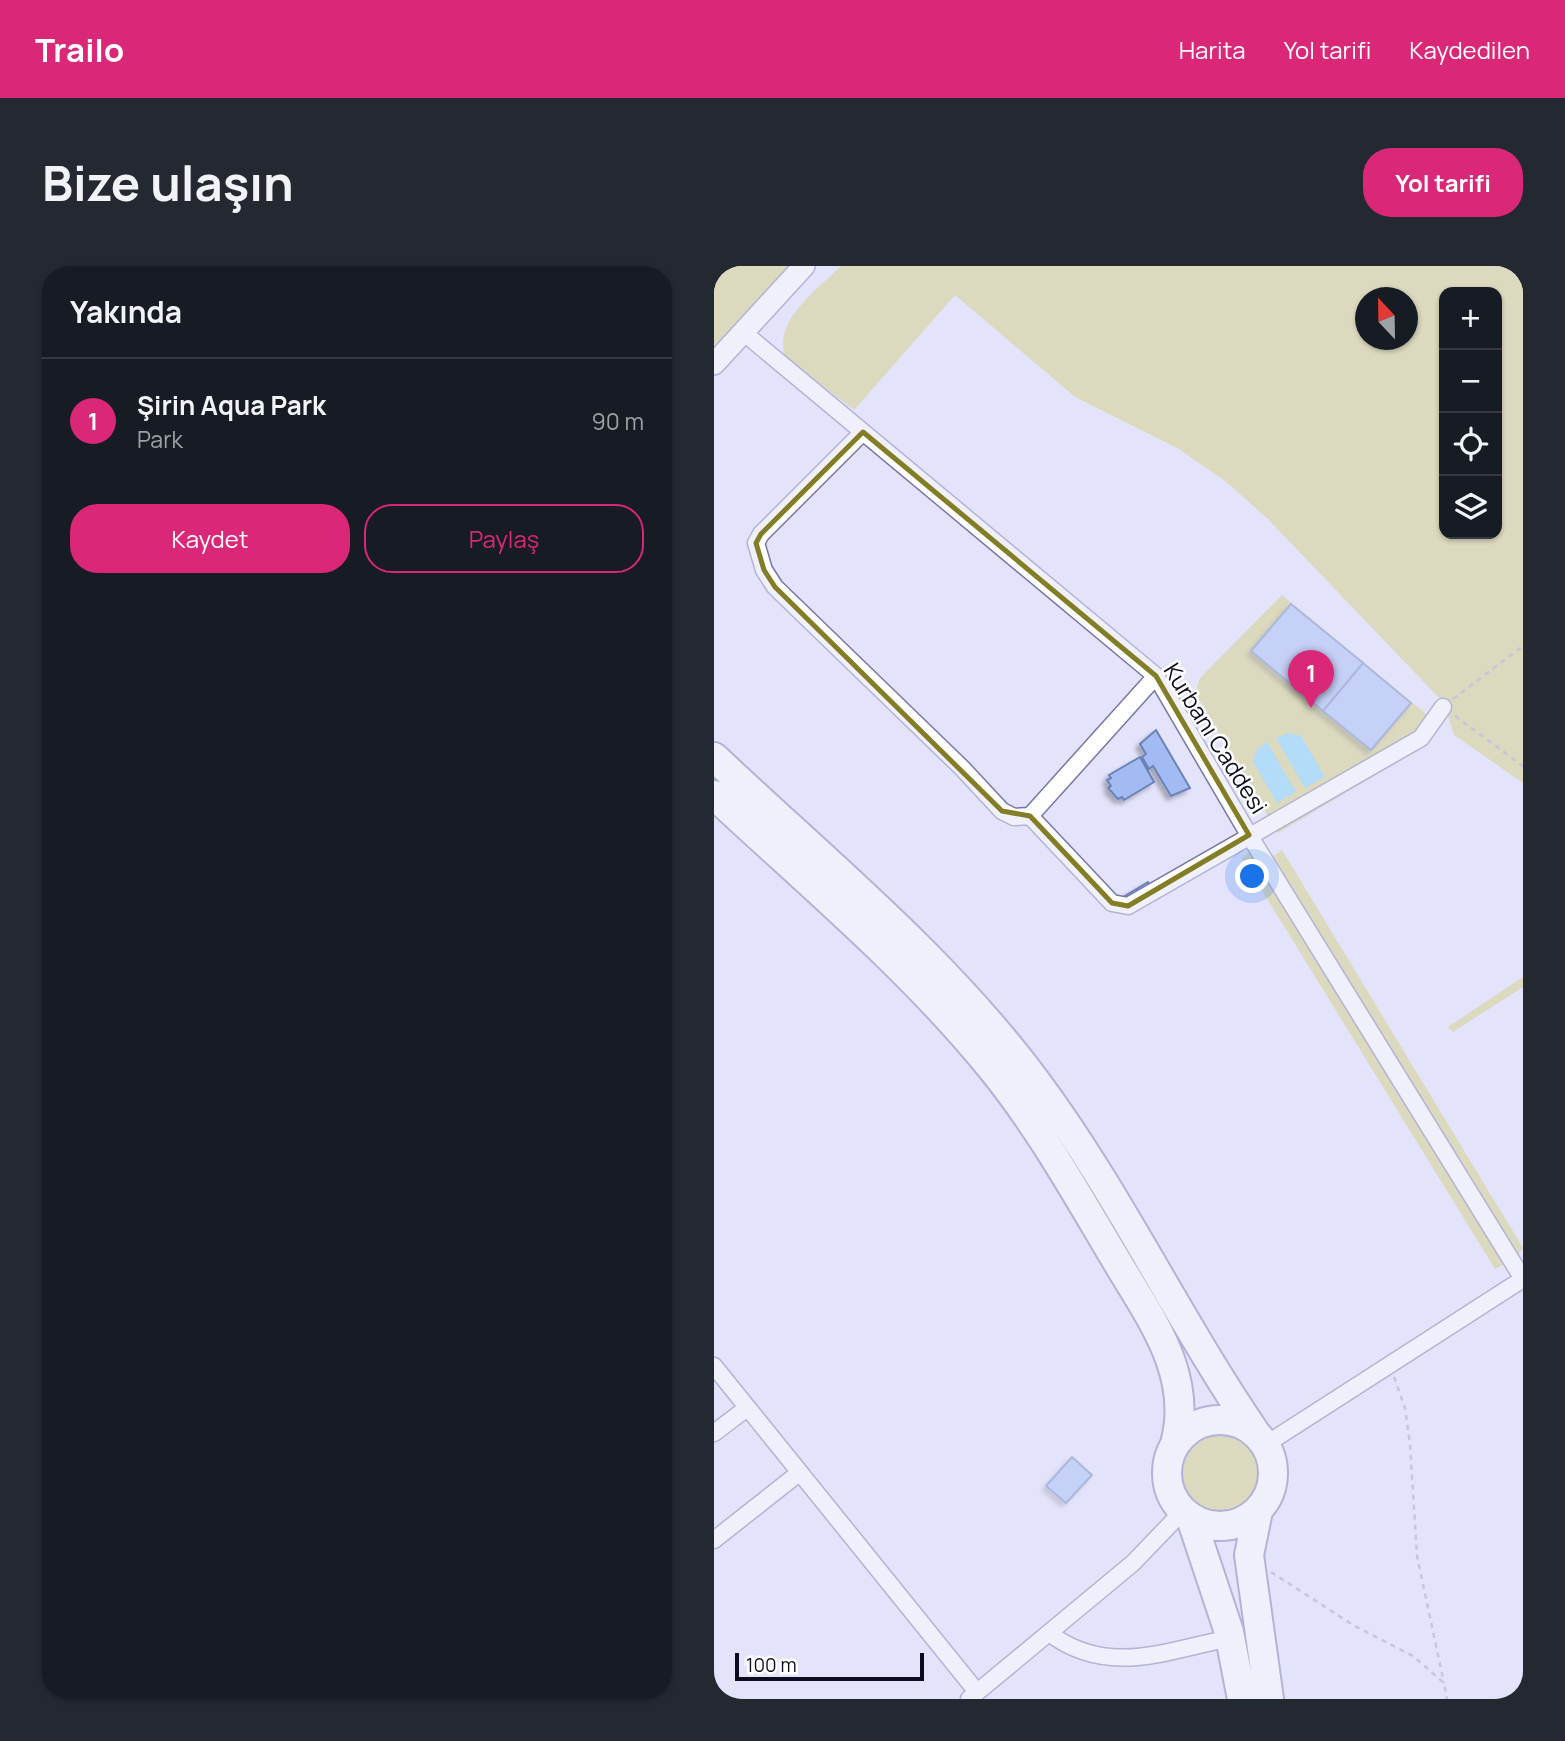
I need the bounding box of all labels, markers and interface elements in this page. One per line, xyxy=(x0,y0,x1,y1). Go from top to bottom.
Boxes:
text: Trailo xyxy=(35,27,124,72)
text: Harita xyxy=(1179,33,1246,66)
text: Yol tarifi xyxy=(1284,33,1371,66)
text: Kaydedilen xyxy=(1409,33,1530,66)
button: Yol tarifi xyxy=(1363,148,1523,217)
text: Bize ulaşın xyxy=(42,149,294,216)
north arrow xyxy=(1355,287,1418,350)
map controls xyxy=(1439,287,1502,539)
button: + xyxy=(1439,287,1502,350)
text: Yakında xyxy=(70,291,182,332)
button: − xyxy=(1439,350,1502,413)
text: Şirin Aqua Park xyxy=(137,387,326,423)
text: 1 xyxy=(88,405,98,437)
text: 90 m xyxy=(592,405,644,437)
button: locate xyxy=(1439,413,1502,476)
text: Park xyxy=(137,423,183,455)
button: layers xyxy=(1439,476,1502,539)
button: Kaydet xyxy=(70,504,350,573)
button: Paylaş xyxy=(364,504,644,573)
pin: 1 xyxy=(1288,650,1334,708)
street label: Kurbanı Caddesi xyxy=(1157,657,1275,819)
your location xyxy=(1235,859,1269,893)
scale bar xyxy=(735,1650,924,1682)
text: 100 m xyxy=(746,1652,797,1678)

